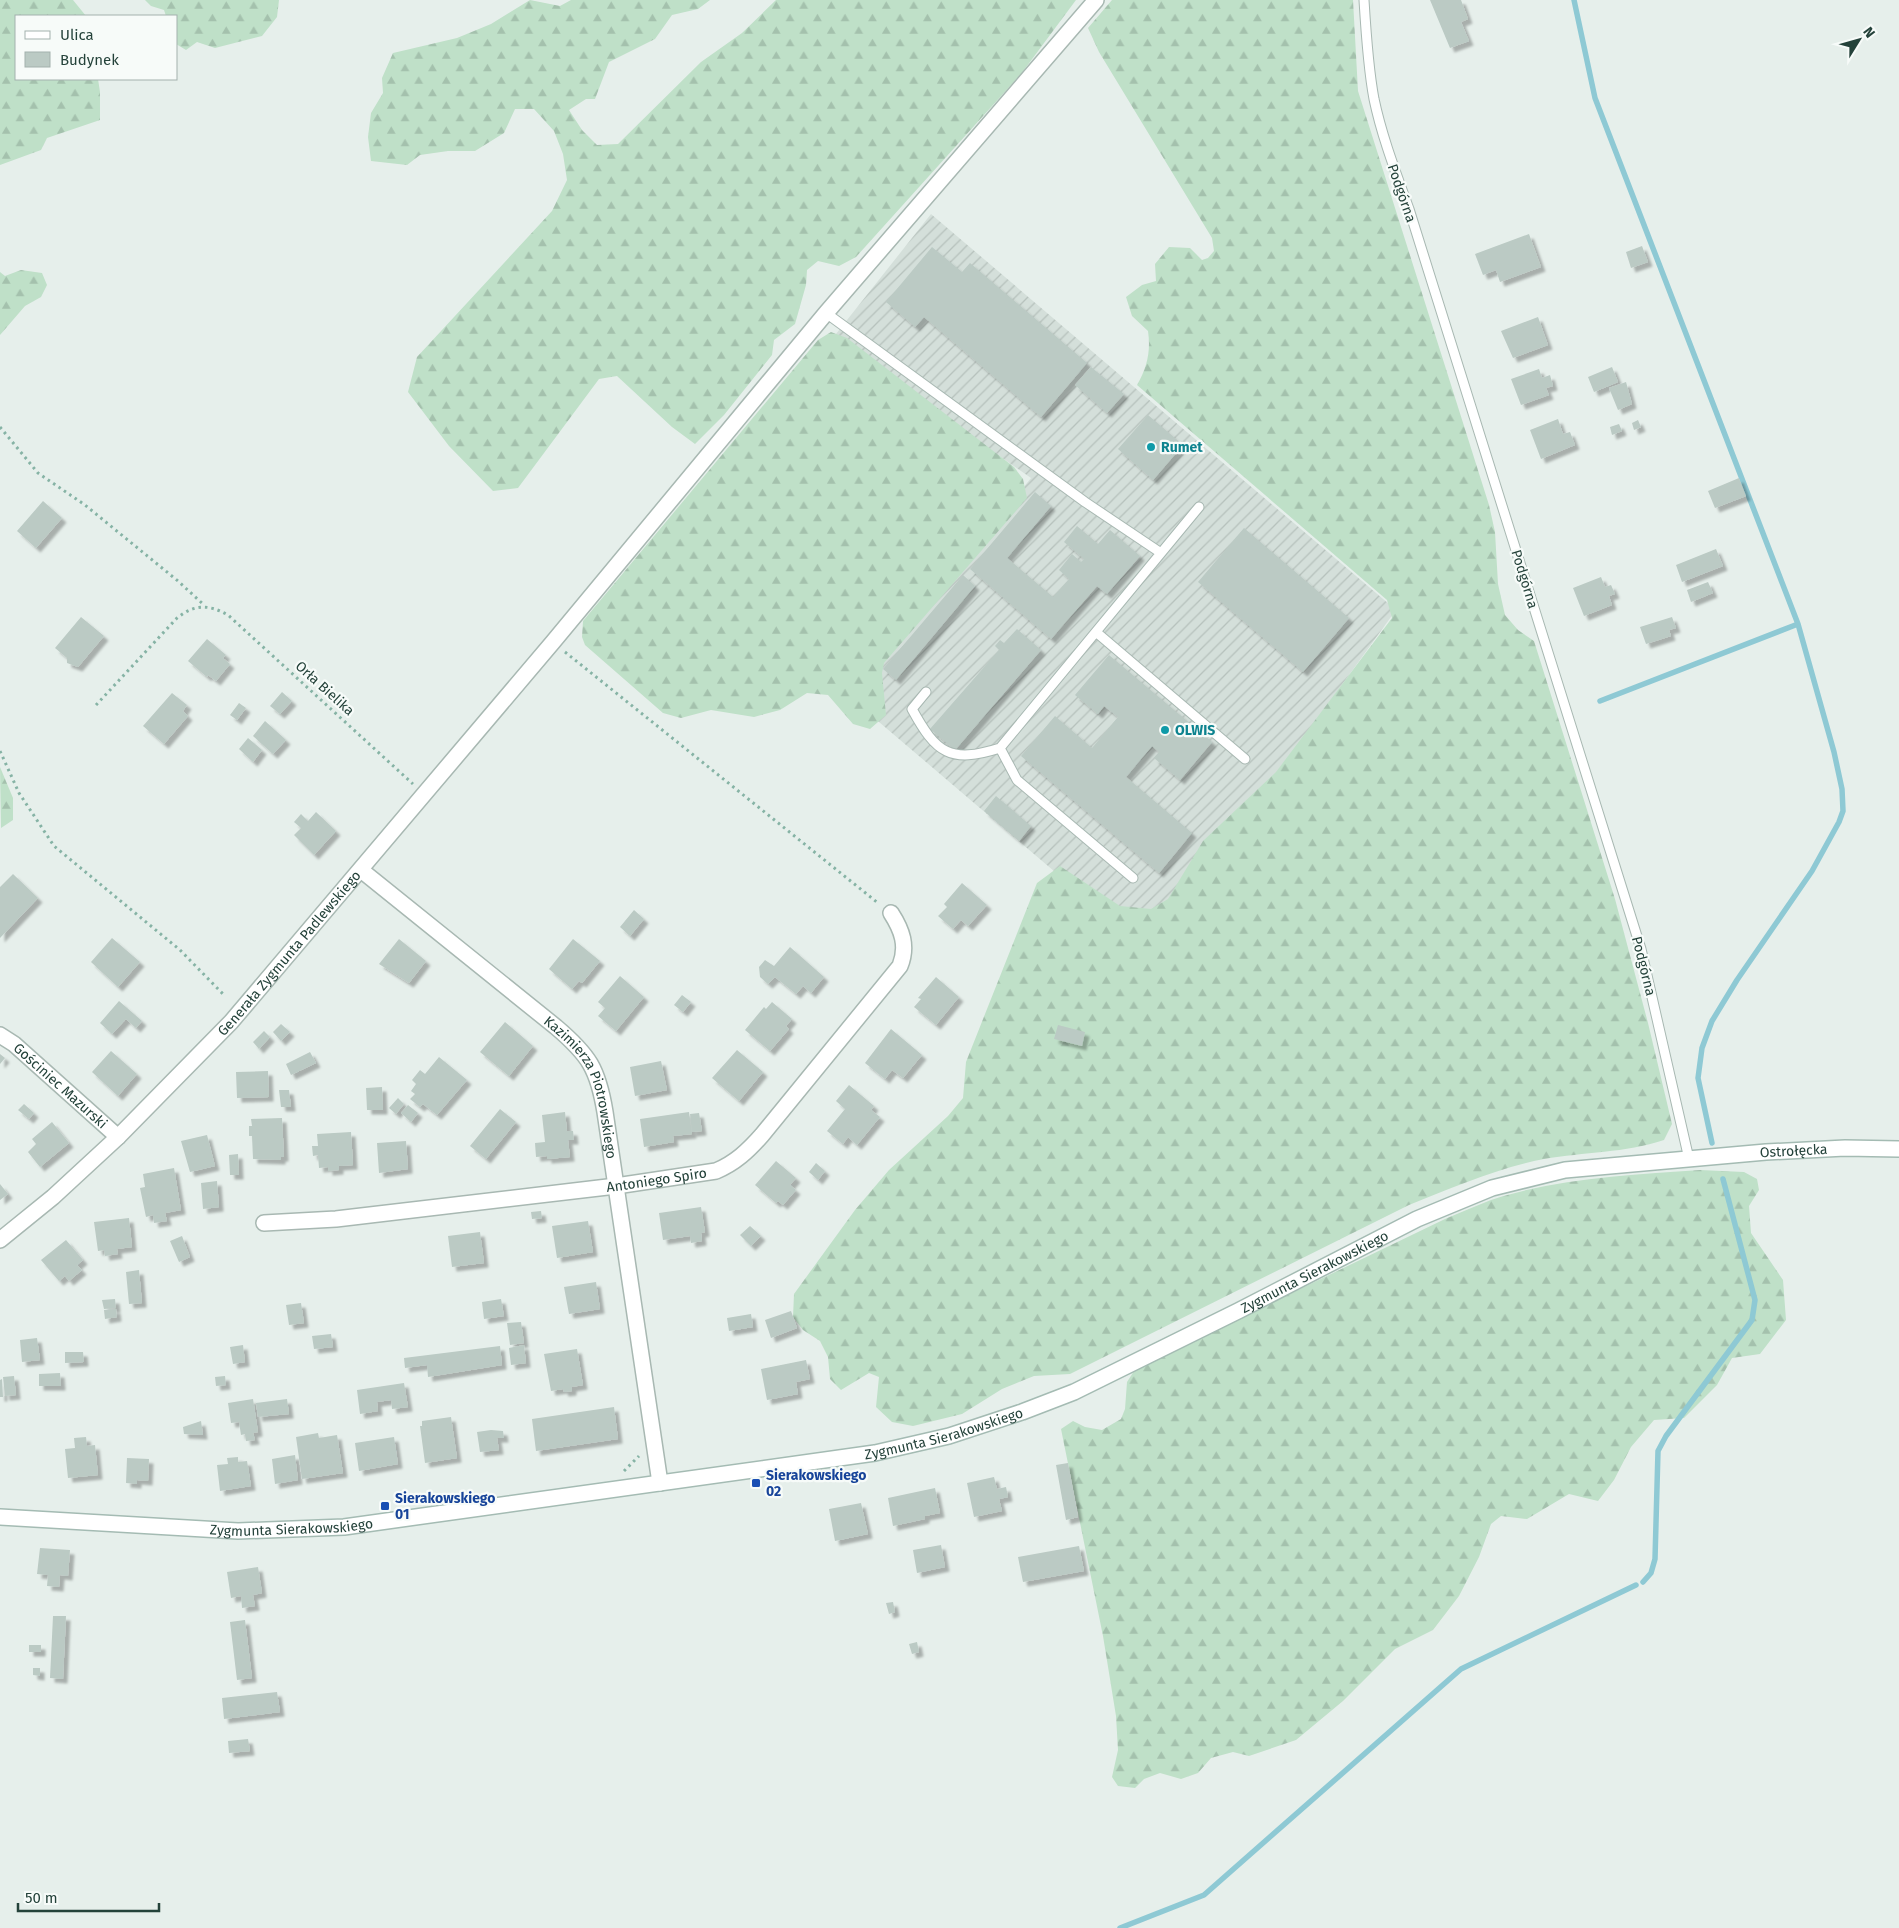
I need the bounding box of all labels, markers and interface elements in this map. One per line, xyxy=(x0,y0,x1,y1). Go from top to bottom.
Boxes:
legend xyxy=(15,15,178,80)
north arrow xyxy=(1834,15,1884,65)
text: N xyxy=(1859,24,1879,41)
text: Ulica xyxy=(60,26,94,44)
text: Budynek xyxy=(60,51,119,69)
street label: Podgórna xyxy=(1384,162,1419,225)
place label: Rumet xyxy=(1161,439,1203,456)
marker: Rumet xyxy=(1145,441,1157,453)
street label: Podgórna xyxy=(1508,548,1542,611)
street label: Orła Bielika xyxy=(292,658,358,719)
place label: OLWIS xyxy=(1175,722,1215,739)
marker: OLWIS xyxy=(1159,724,1171,736)
street label: Generała Zygmunta Padlewskiego xyxy=(214,867,365,1040)
street label: Podgórna xyxy=(1628,935,1659,998)
street label: Kazimierza Piotrowskiego xyxy=(540,1013,620,1160)
street label: Gościniec Mazurski xyxy=(10,1040,111,1132)
street label: Ostrołęcka xyxy=(1759,1141,1828,1162)
street label: Antoniego Spiro xyxy=(605,1165,708,1196)
street label: Zygmunta Sierakowskiego xyxy=(1238,1227,1391,1317)
street label: Zygmunta Sierakowskiego xyxy=(864,1404,1025,1463)
place label: Sierakowskiego 02 xyxy=(766,1467,866,1500)
marker: Sierakowskiego 02 xyxy=(750,1477,762,1489)
place label: Sierakowskiego 01 xyxy=(395,1490,495,1523)
marker: Sierakowskiego 01 xyxy=(379,1500,391,1512)
street label: Zygmunta Sierakowskiego xyxy=(209,1515,374,1540)
scale bar xyxy=(18,1880,159,1912)
text: 50 m xyxy=(25,1889,58,1907)

